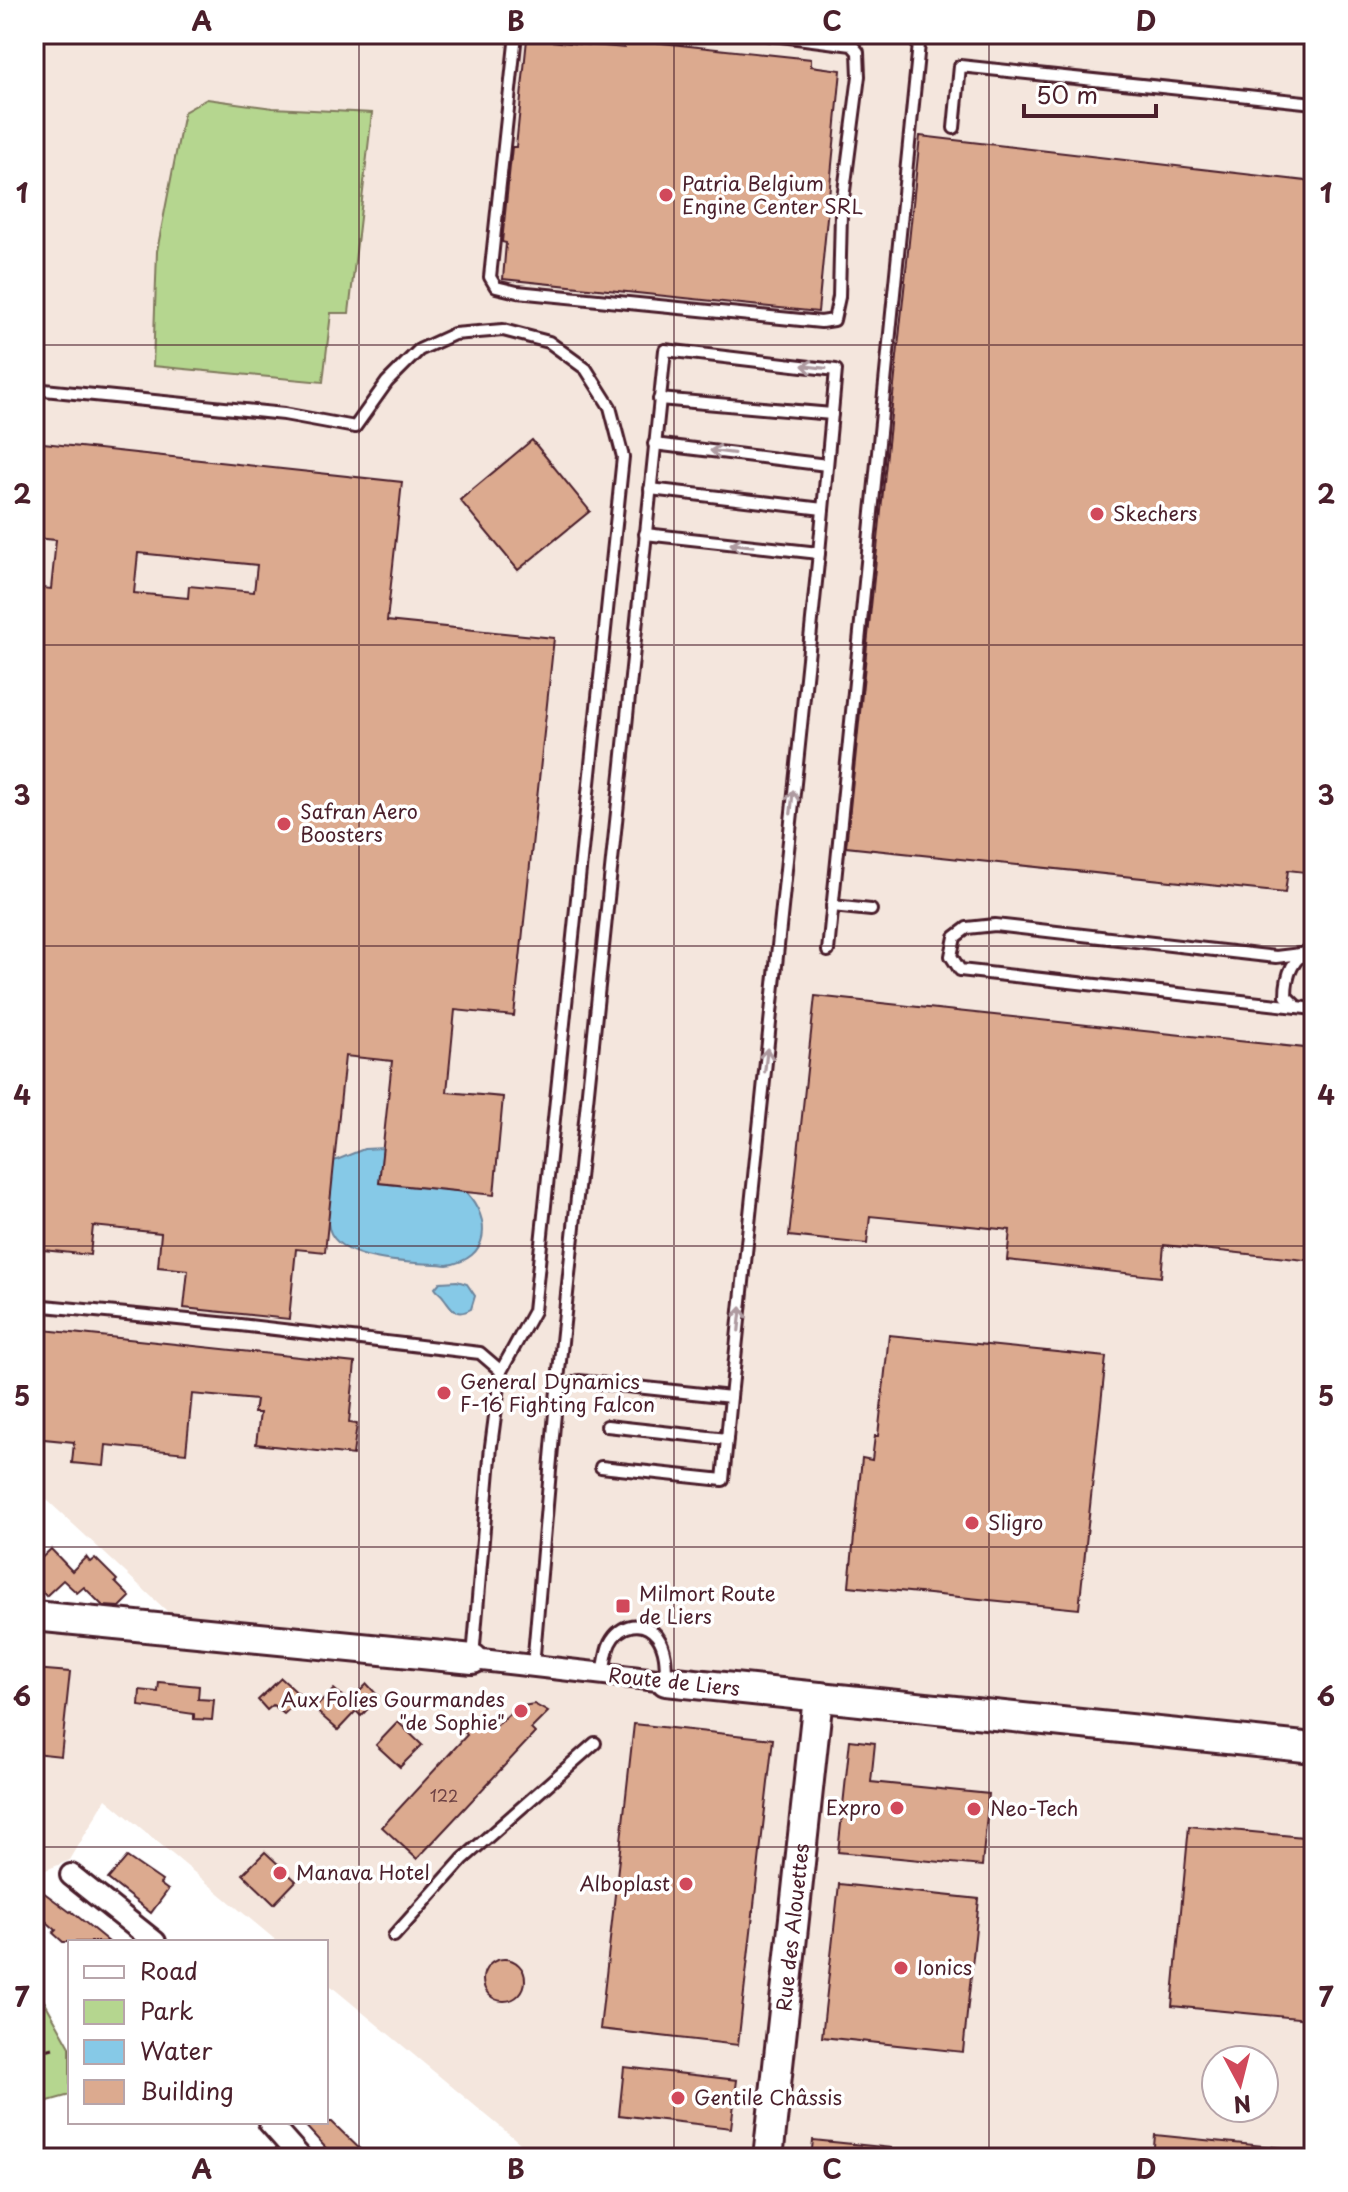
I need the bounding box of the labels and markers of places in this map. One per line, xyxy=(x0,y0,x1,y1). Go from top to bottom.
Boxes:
place label: Patria Belgium Engine Center SRL xyxy=(682,168,863,221)
marker: Patria Belgium Engine Center SRL xyxy=(657,186,675,204)
place label: Skechers xyxy=(1113,498,1197,528)
marker: Skechers xyxy=(1088,505,1106,523)
place label: Safran Aero Boosters xyxy=(300,796,418,849)
marker: Safran Aero Boosters xyxy=(275,815,293,833)
place label: General Dynamics F-16 Fighting Falcon xyxy=(460,1366,655,1419)
marker: General Dynamics F-16 Fighting Falcon xyxy=(435,1384,453,1402)
place label: Sligro xyxy=(988,1507,1043,1537)
marker: Sligro xyxy=(963,1514,981,1532)
place label: Milmort Route de Liers xyxy=(639,1578,776,1631)
marker: Milmort Route de Liers xyxy=(614,1597,632,1615)
place label: Aux Folies Gourmandes "de Sophie" xyxy=(281,1684,505,1737)
marker: Aux Folies Gourmandes "de Sophie" xyxy=(512,1702,530,1720)
place label: Expro xyxy=(826,1792,881,1822)
place label: Neo-Tech xyxy=(990,1793,1078,1823)
marker: Expro xyxy=(888,1799,906,1817)
marker: Neo-Tech xyxy=(965,1800,983,1818)
place label: Manava Hotel xyxy=(296,1857,430,1887)
marker: Manava Hotel xyxy=(271,1864,289,1882)
place label: Alboplast xyxy=(580,1868,670,1898)
marker: Alboplast xyxy=(677,1875,695,1893)
place label: Ionics xyxy=(917,1952,972,1982)
marker: Ionics xyxy=(892,1959,910,1977)
place label: Gentile Châssis xyxy=(694,2082,842,2112)
marker: Gentile Châssis xyxy=(669,2089,687,2107)

